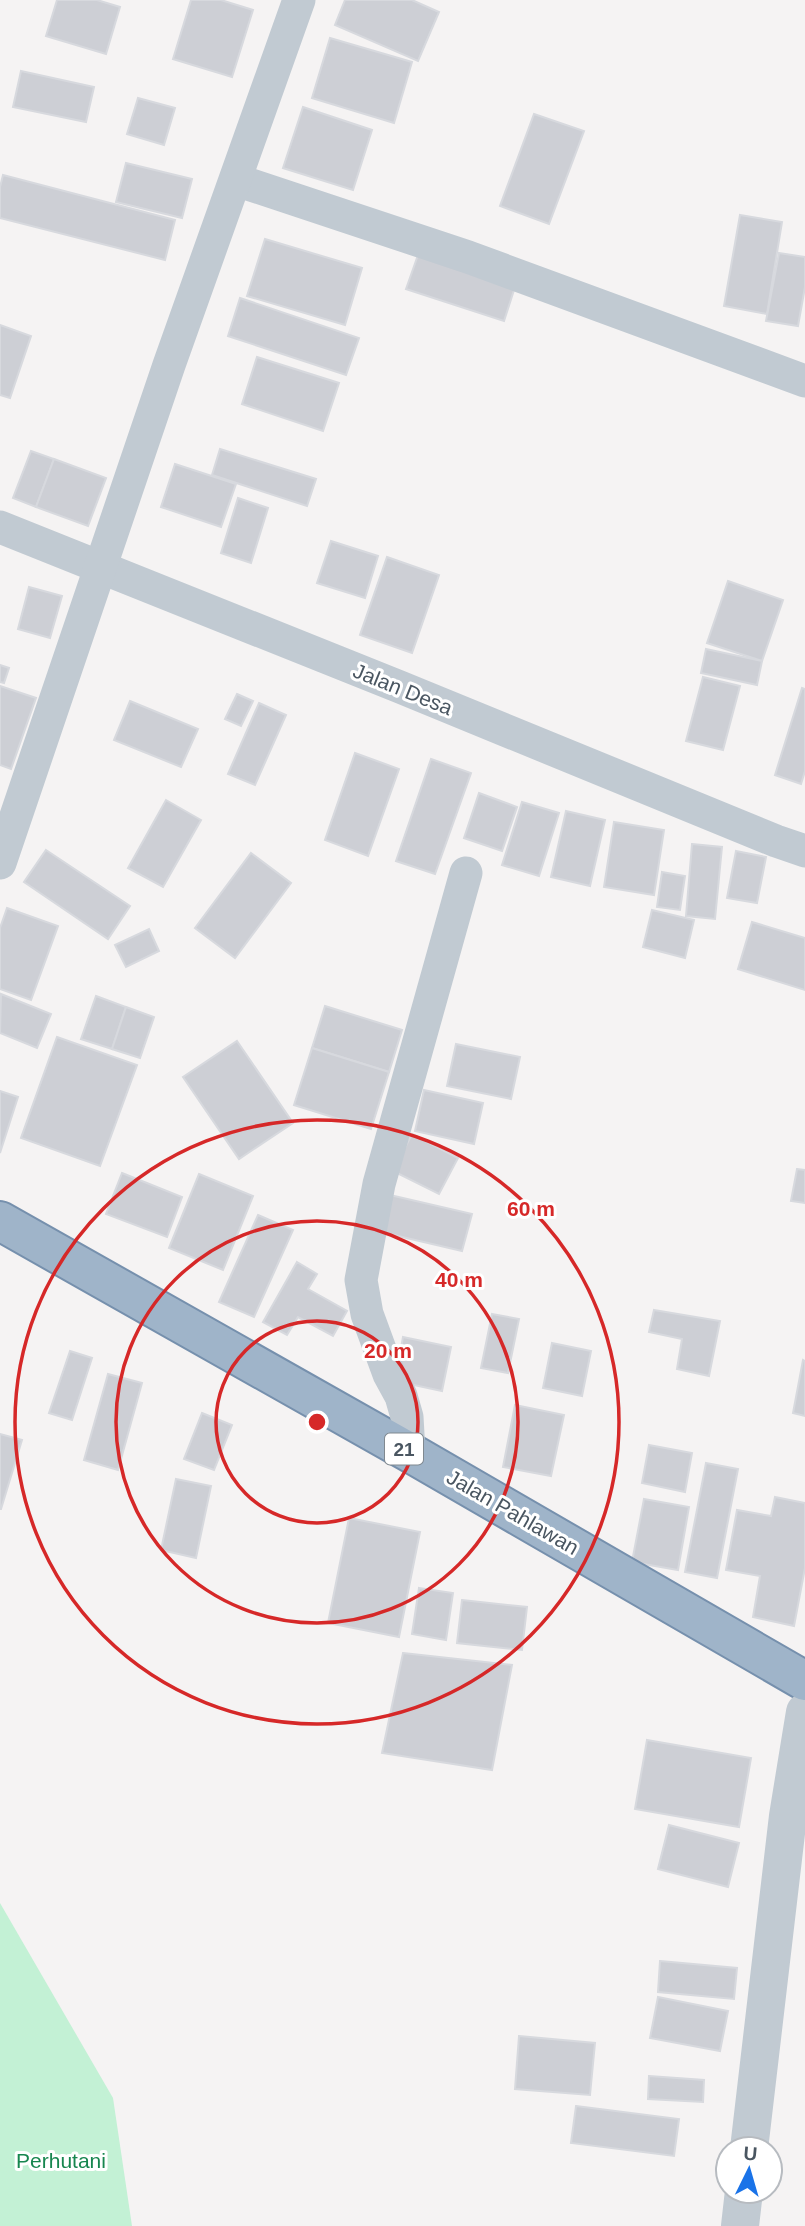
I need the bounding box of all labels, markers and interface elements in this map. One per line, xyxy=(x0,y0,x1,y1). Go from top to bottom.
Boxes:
street label: Jalan Desa xyxy=(350,659,456,719)
text: 60 m xyxy=(507,1197,555,1220)
text: 40 m xyxy=(435,1268,483,1291)
text: 20 m xyxy=(364,1339,412,1362)
centre of rings xyxy=(305,1410,329,1434)
road number: 21 xyxy=(385,1434,423,1464)
street label: Jalan Pahlawan xyxy=(443,1465,583,1559)
north arrow xyxy=(714,2135,784,2205)
text: U xyxy=(743,2143,758,2165)
park label: Perhutani xyxy=(16,2149,106,2172)

